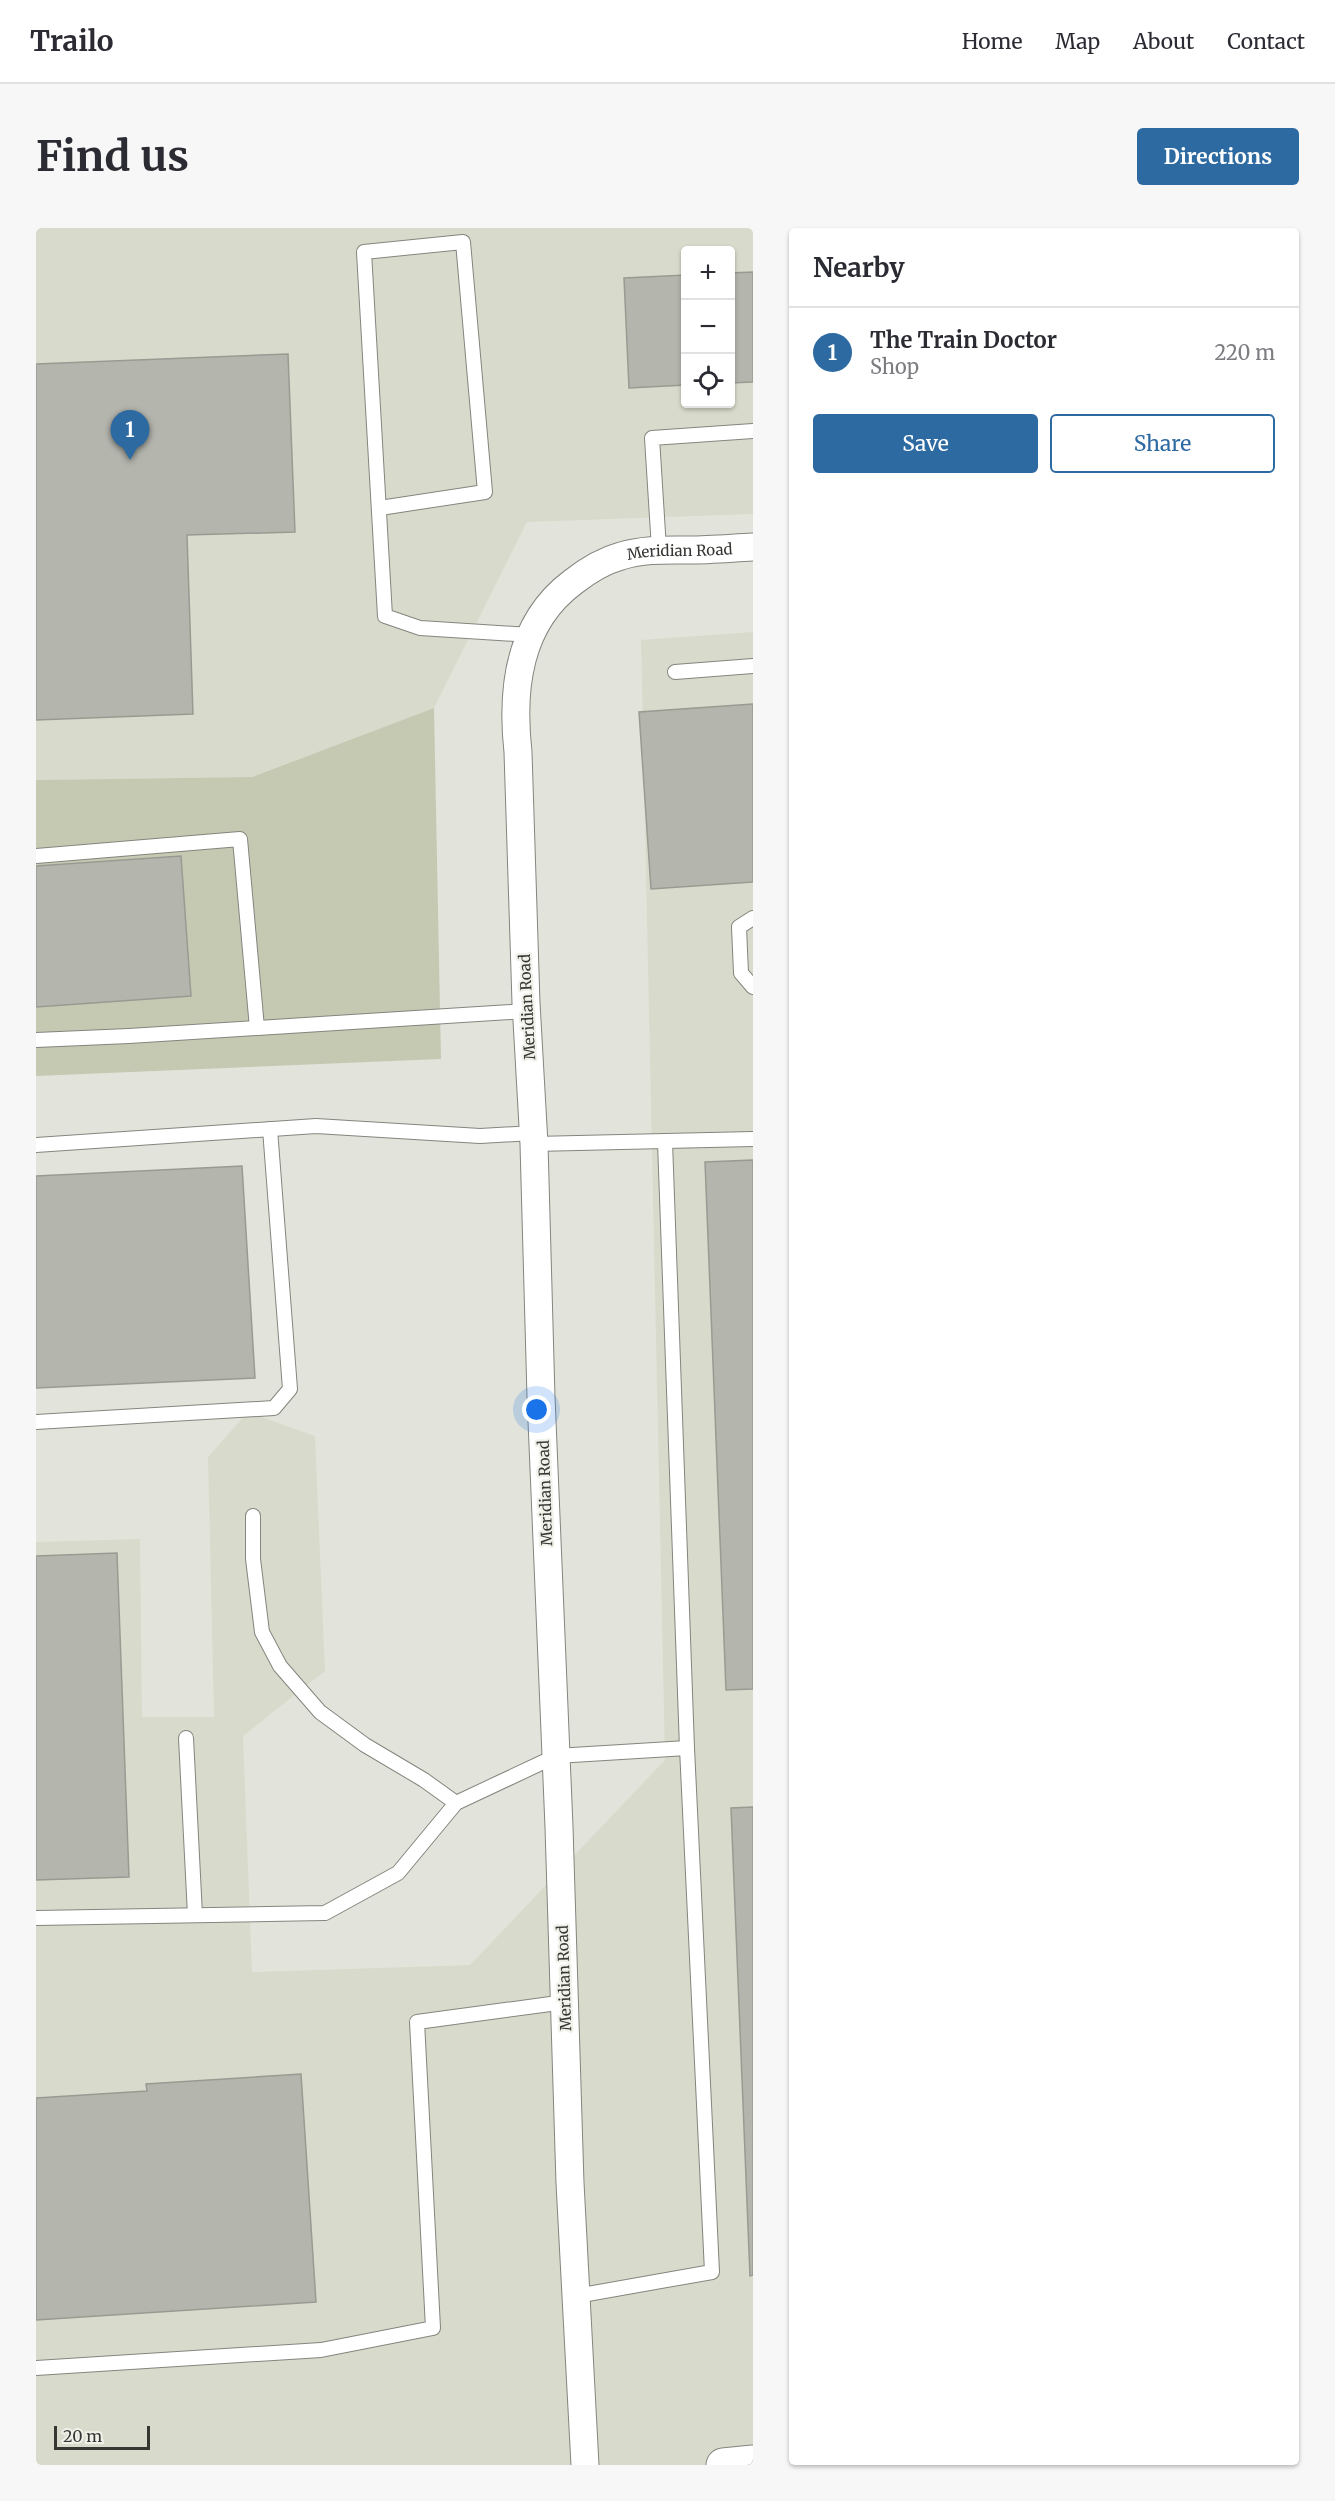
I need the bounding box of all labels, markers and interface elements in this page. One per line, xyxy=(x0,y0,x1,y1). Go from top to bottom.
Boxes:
text: Trailo xyxy=(30,23,114,59)
text: Home xyxy=(962,28,1022,55)
text: Map xyxy=(1055,28,1100,55)
text: About xyxy=(1133,28,1194,55)
text: Contact xyxy=(1227,28,1305,55)
button: Directions xyxy=(1137,128,1299,185)
text: Find us xyxy=(36,130,189,182)
map controls xyxy=(681,246,735,408)
button: + xyxy=(681,246,735,300)
text: Nearby xyxy=(813,251,905,284)
button: − xyxy=(681,300,735,354)
text: The Train Doctor xyxy=(870,326,1057,354)
text: 1 xyxy=(828,340,837,365)
text: 220 m xyxy=(1215,340,1275,365)
button: locate xyxy=(681,354,735,408)
text: Shop xyxy=(870,354,919,379)
pin: 1 xyxy=(110,410,149,460)
button: Save xyxy=(813,414,1038,473)
button: Share xyxy=(1050,414,1275,473)
street label: Meridian Road xyxy=(625,539,733,563)
street label: Meridian Road xyxy=(515,954,539,1060)
your location xyxy=(522,1395,551,1424)
street label: Meridian Road xyxy=(534,1440,556,1546)
street label: Meridian Road xyxy=(553,1925,575,2031)
scale bar xyxy=(54,2423,150,2450)
text: 20 m xyxy=(63,2426,102,2446)

